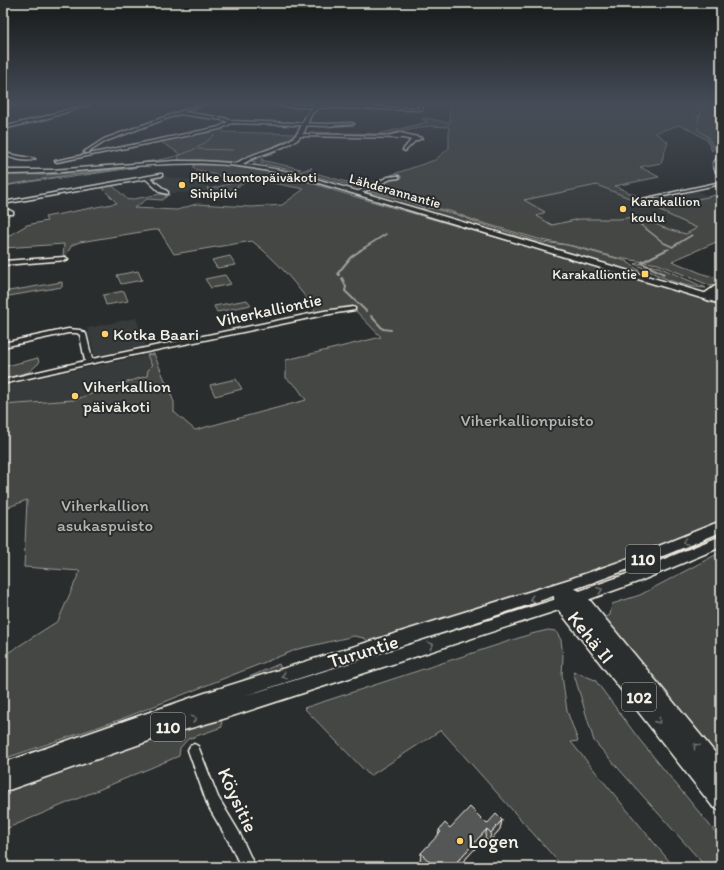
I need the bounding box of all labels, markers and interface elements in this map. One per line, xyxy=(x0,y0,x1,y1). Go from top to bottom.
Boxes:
place label: Pilke luontopäiväkoti Sinipilvi xyxy=(190,169,317,202)
street label: Lähderannantie xyxy=(347,170,443,212)
marker: Pilke luontopäiväkoti Sinipilvi xyxy=(177,180,187,190)
place label: Karakallion koulu xyxy=(631,193,701,226)
marker: Karakallion koulu xyxy=(618,204,628,214)
place label: Karakalliontie xyxy=(552,266,637,283)
marker: Karakalliontie xyxy=(640,269,650,279)
street label: Viherkalliontie xyxy=(215,289,323,331)
place label: Kotka Baari xyxy=(113,324,199,344)
marker: Kotka Baari xyxy=(100,329,110,339)
place label: Viherkallion päiväkoti xyxy=(83,376,171,416)
marker: Viherkallion päiväkoti xyxy=(70,391,80,401)
park label: Viherkallionpuisto xyxy=(460,410,594,430)
park label: Viherkallion asukaspuisto xyxy=(57,495,153,535)
one-way arrow xyxy=(682,537,689,545)
road number: 110 xyxy=(626,545,660,573)
one-way arrow xyxy=(597,586,604,594)
one-way arrow xyxy=(529,594,536,603)
street label: Kehä II xyxy=(563,606,619,668)
street label: Turuntie xyxy=(325,629,401,673)
one-way arrow xyxy=(427,641,434,650)
one-way arrow xyxy=(280,671,287,680)
road number: 102 xyxy=(622,683,656,711)
road number: 110 xyxy=(151,713,185,741)
one-way arrow xyxy=(191,715,198,724)
one-way arrow xyxy=(653,716,660,723)
one-way arrow xyxy=(694,744,701,751)
street label: Köysitie xyxy=(213,764,263,836)
place label: Logen xyxy=(468,829,519,853)
marker: Logen xyxy=(455,836,465,846)

